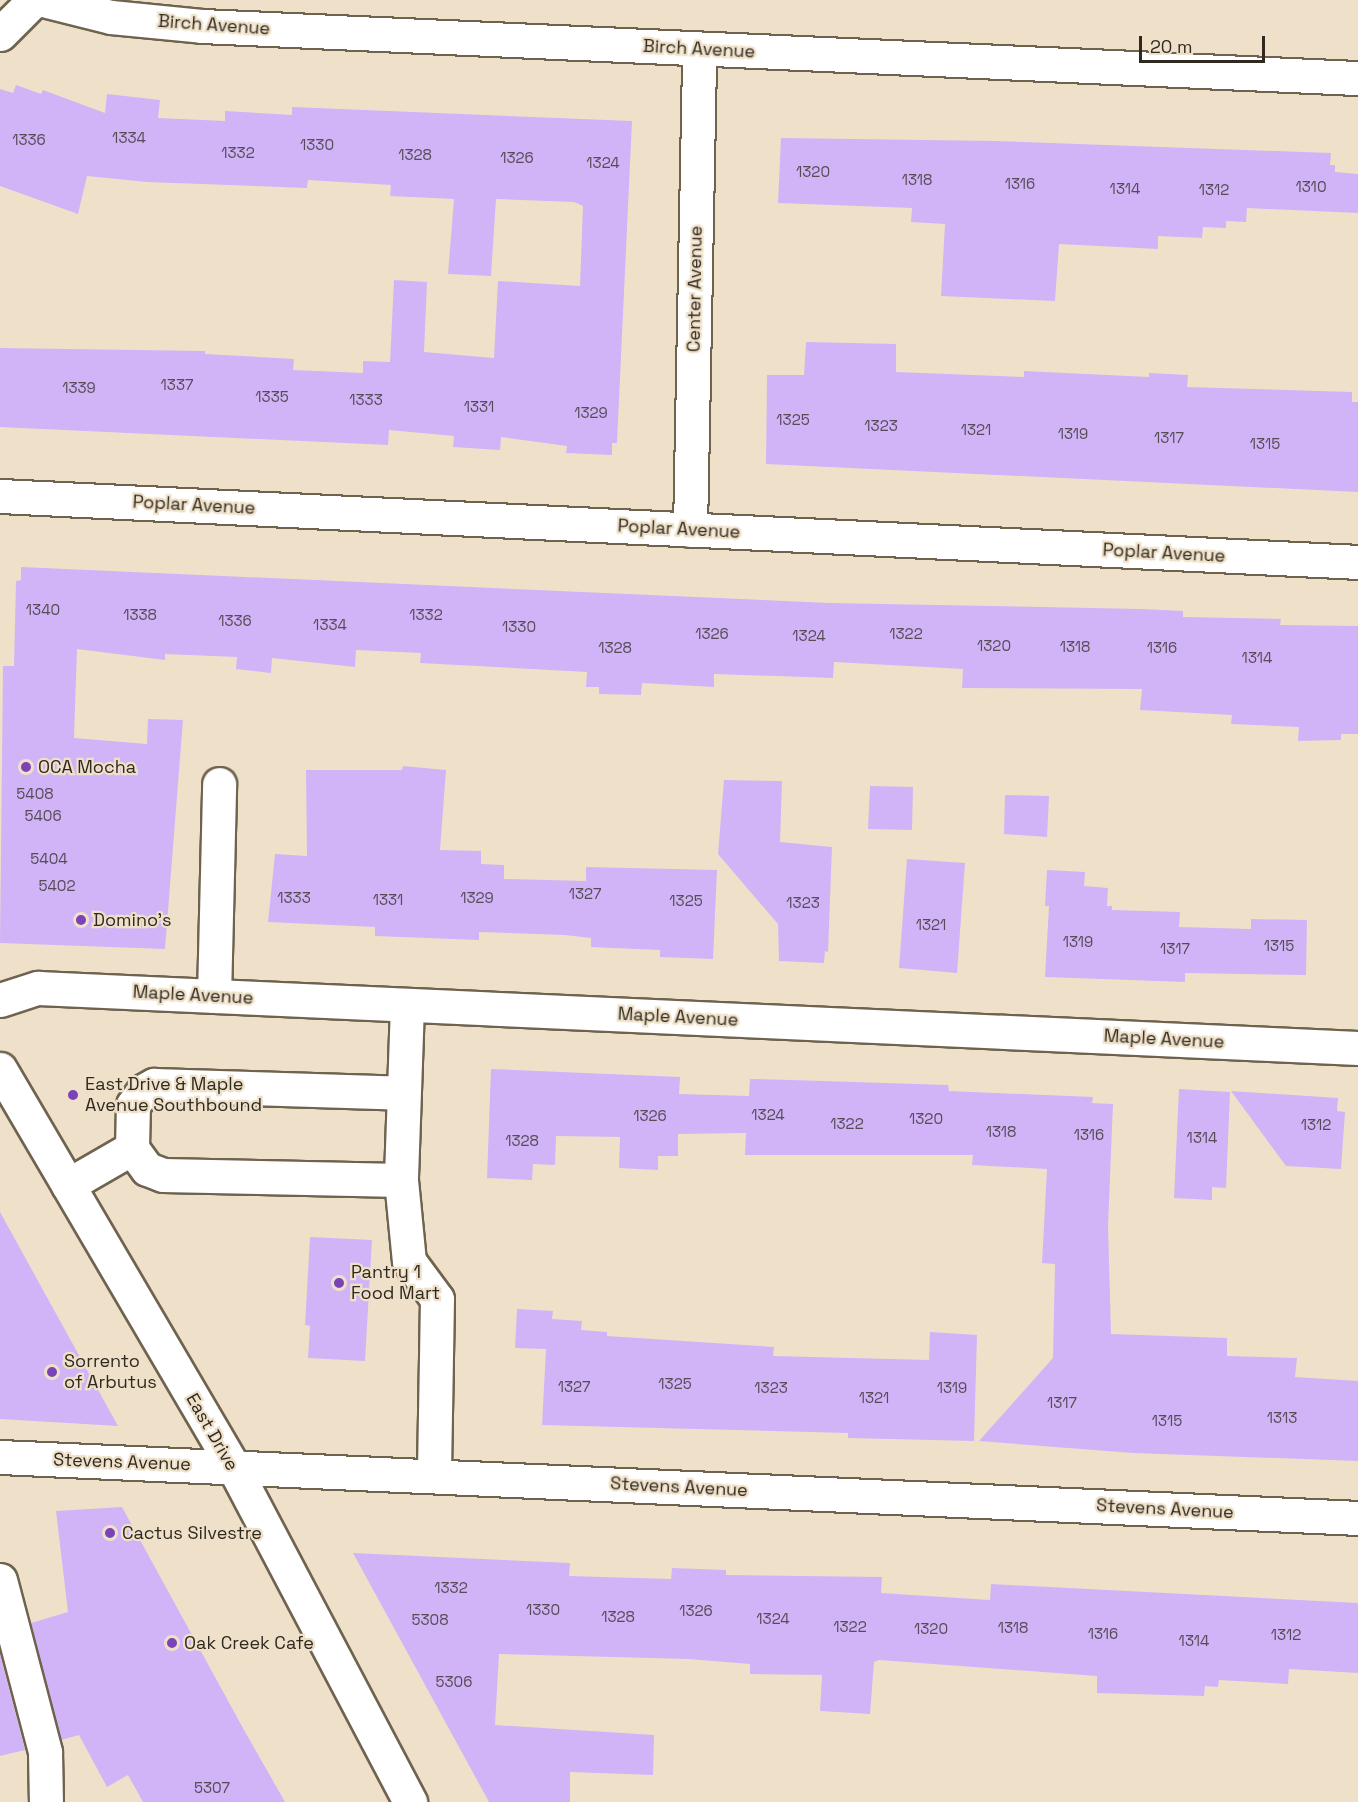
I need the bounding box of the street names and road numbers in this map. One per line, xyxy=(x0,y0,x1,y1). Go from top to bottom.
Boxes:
street label: Birch Avenue xyxy=(157,10,271,40)
street label: Birch Avenue xyxy=(642,35,756,63)
street label: Center Avenue xyxy=(683,226,707,352)
street label: Poplar Avenue xyxy=(132,491,256,519)
street label: Poplar Avenue xyxy=(617,515,741,543)
street label: Poplar Avenue xyxy=(1102,539,1226,567)
street label: Maple Avenue xyxy=(132,981,254,1009)
street label: Maple Avenue xyxy=(617,1003,739,1031)
street label: Maple Avenue xyxy=(1103,1025,1225,1053)
street label: East Drive xyxy=(181,1389,243,1475)
street label: Stevens Avenue xyxy=(53,1449,191,1475)
street label: Stevens Avenue xyxy=(610,1473,748,1501)
street label: Stevens Avenue xyxy=(1096,1495,1234,1523)

